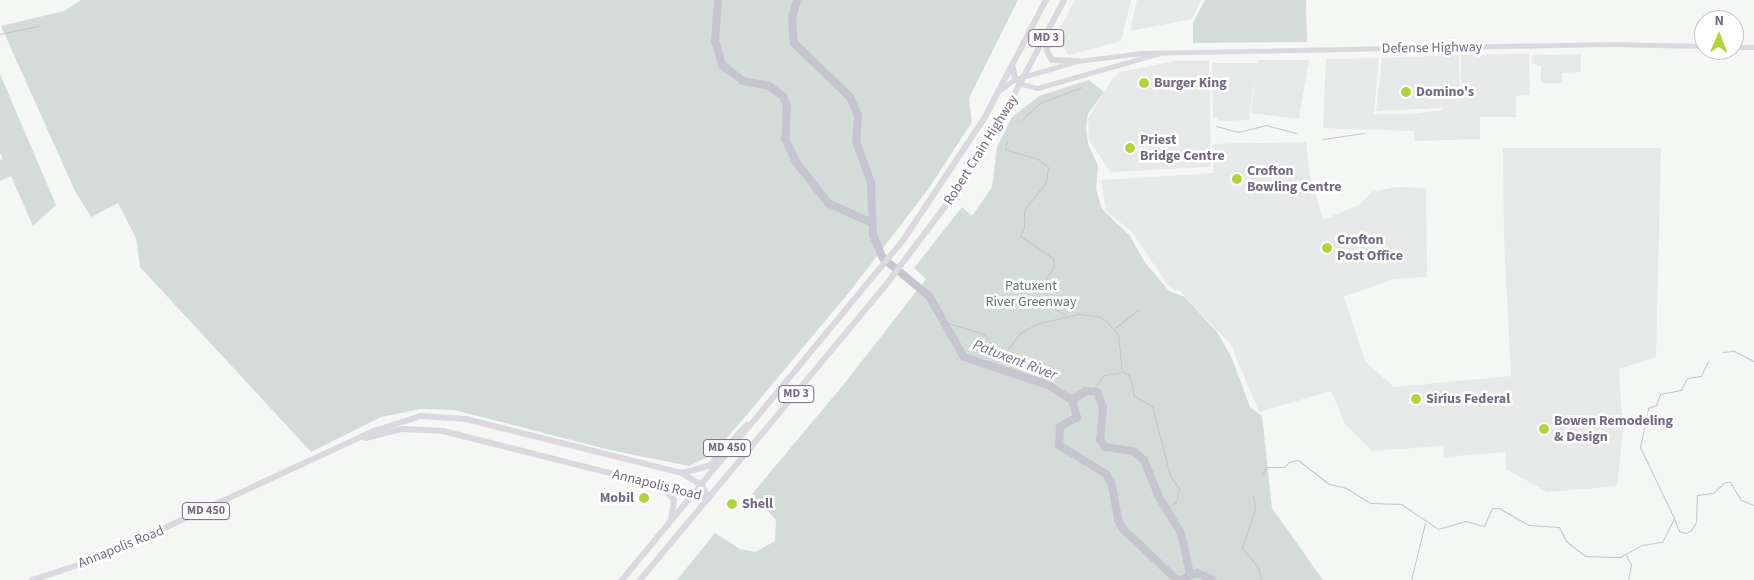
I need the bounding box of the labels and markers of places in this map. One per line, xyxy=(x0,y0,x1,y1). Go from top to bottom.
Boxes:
place label: Burger King xyxy=(1154,75,1227,91)
marker: Burger King xyxy=(1138,77,1150,89)
place label: Domino's xyxy=(1416,84,1474,100)
marker: Domino's xyxy=(1400,86,1412,98)
place label: Priest Bridge Centre xyxy=(1140,132,1225,164)
marker: Priest Bridge Centre xyxy=(1124,142,1136,154)
place label: Crofton Bowling Centre xyxy=(1247,163,1342,196)
marker: Crofton Bowling Centre xyxy=(1231,173,1243,185)
place label: Crofton Post Office xyxy=(1337,232,1403,264)
marker: Crofton Post Office xyxy=(1321,242,1333,254)
place label: Sirius Federal xyxy=(1426,391,1510,407)
marker: Sirius Federal xyxy=(1410,393,1422,405)
place label: Bowen Remodeling & Design xyxy=(1554,413,1673,446)
marker: Bowen Remodeling & Design xyxy=(1538,423,1550,435)
place label: Mobil xyxy=(600,490,634,506)
marker: Mobil xyxy=(638,492,650,504)
place label: Shell xyxy=(742,496,773,512)
marker: Shell xyxy=(726,498,738,510)

